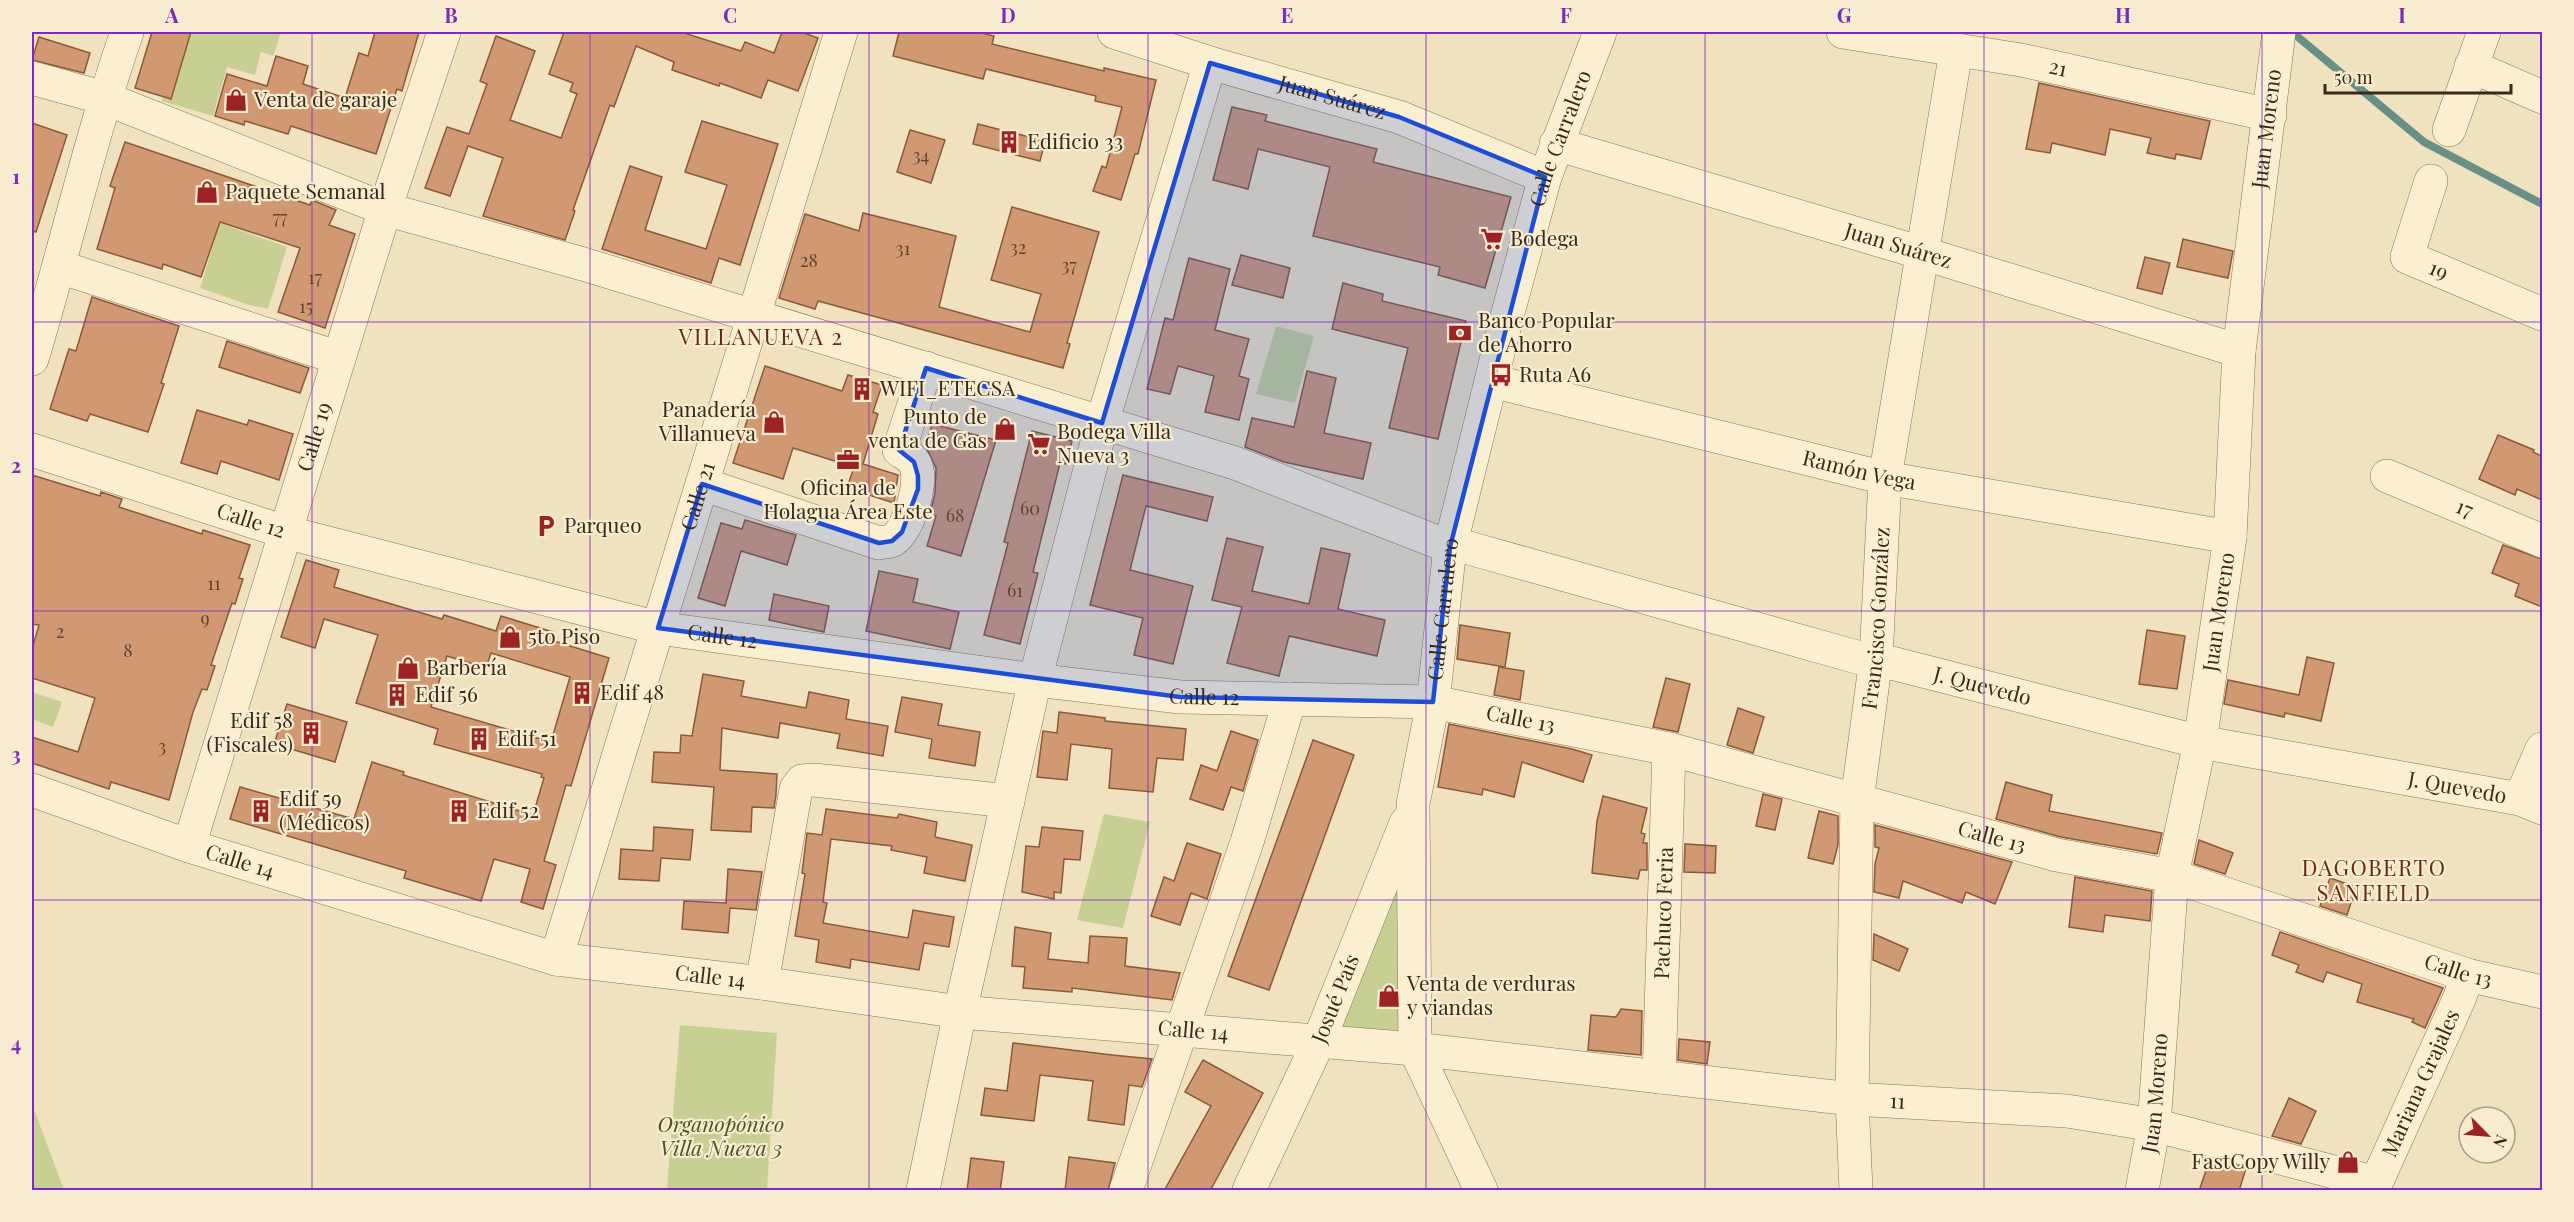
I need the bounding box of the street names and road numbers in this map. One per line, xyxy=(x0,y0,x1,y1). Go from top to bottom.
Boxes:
street label: 21 xyxy=(2047,51,2070,82)
street label: Calle Carralero xyxy=(1522,65,1596,209)
street label: Juan Suárez xyxy=(1275,67,1390,125)
street label: Juan Moreno xyxy=(2243,67,2286,191)
street label: Juan Suárez xyxy=(1841,214,1956,273)
street label: 19 xyxy=(2425,252,2453,285)
street label: Calle 19 xyxy=(289,398,337,474)
street label: Ramón Vega xyxy=(1800,442,1919,495)
street label: Calle 21 xyxy=(673,458,720,534)
street label: 17 xyxy=(2452,491,2479,523)
street label: Calle 12 xyxy=(214,495,289,543)
street label: Francisco González xyxy=(1853,526,1895,711)
street label: Calle Carralero xyxy=(1419,534,1464,682)
street label: Juan Moreno xyxy=(2194,550,2240,674)
street label: Calle 12 xyxy=(686,616,759,654)
street label: J. Quevedo xyxy=(1930,658,2035,710)
street label: Calle 12 xyxy=(1168,680,1240,710)
street label: Calle 13 xyxy=(1484,697,1558,738)
street label: J. Quevedo xyxy=(2405,763,2509,808)
street label: Calle 13 xyxy=(1955,813,2030,858)
street label: Calle 14 xyxy=(203,836,278,884)
street label: Pachuco Feria xyxy=(1646,846,1678,980)
street label: Calle 13 xyxy=(2421,946,2495,992)
street label: Josué País xyxy=(1303,949,1364,1048)
street label: Calle 14 xyxy=(674,957,747,993)
street label: Mariana Grajales xyxy=(2374,1004,2465,1161)
street label: Calle 14 xyxy=(1157,1012,1230,1046)
street label: Juan Moreno xyxy=(2133,1032,2173,1156)
street label: 11 xyxy=(1889,1085,1906,1114)

